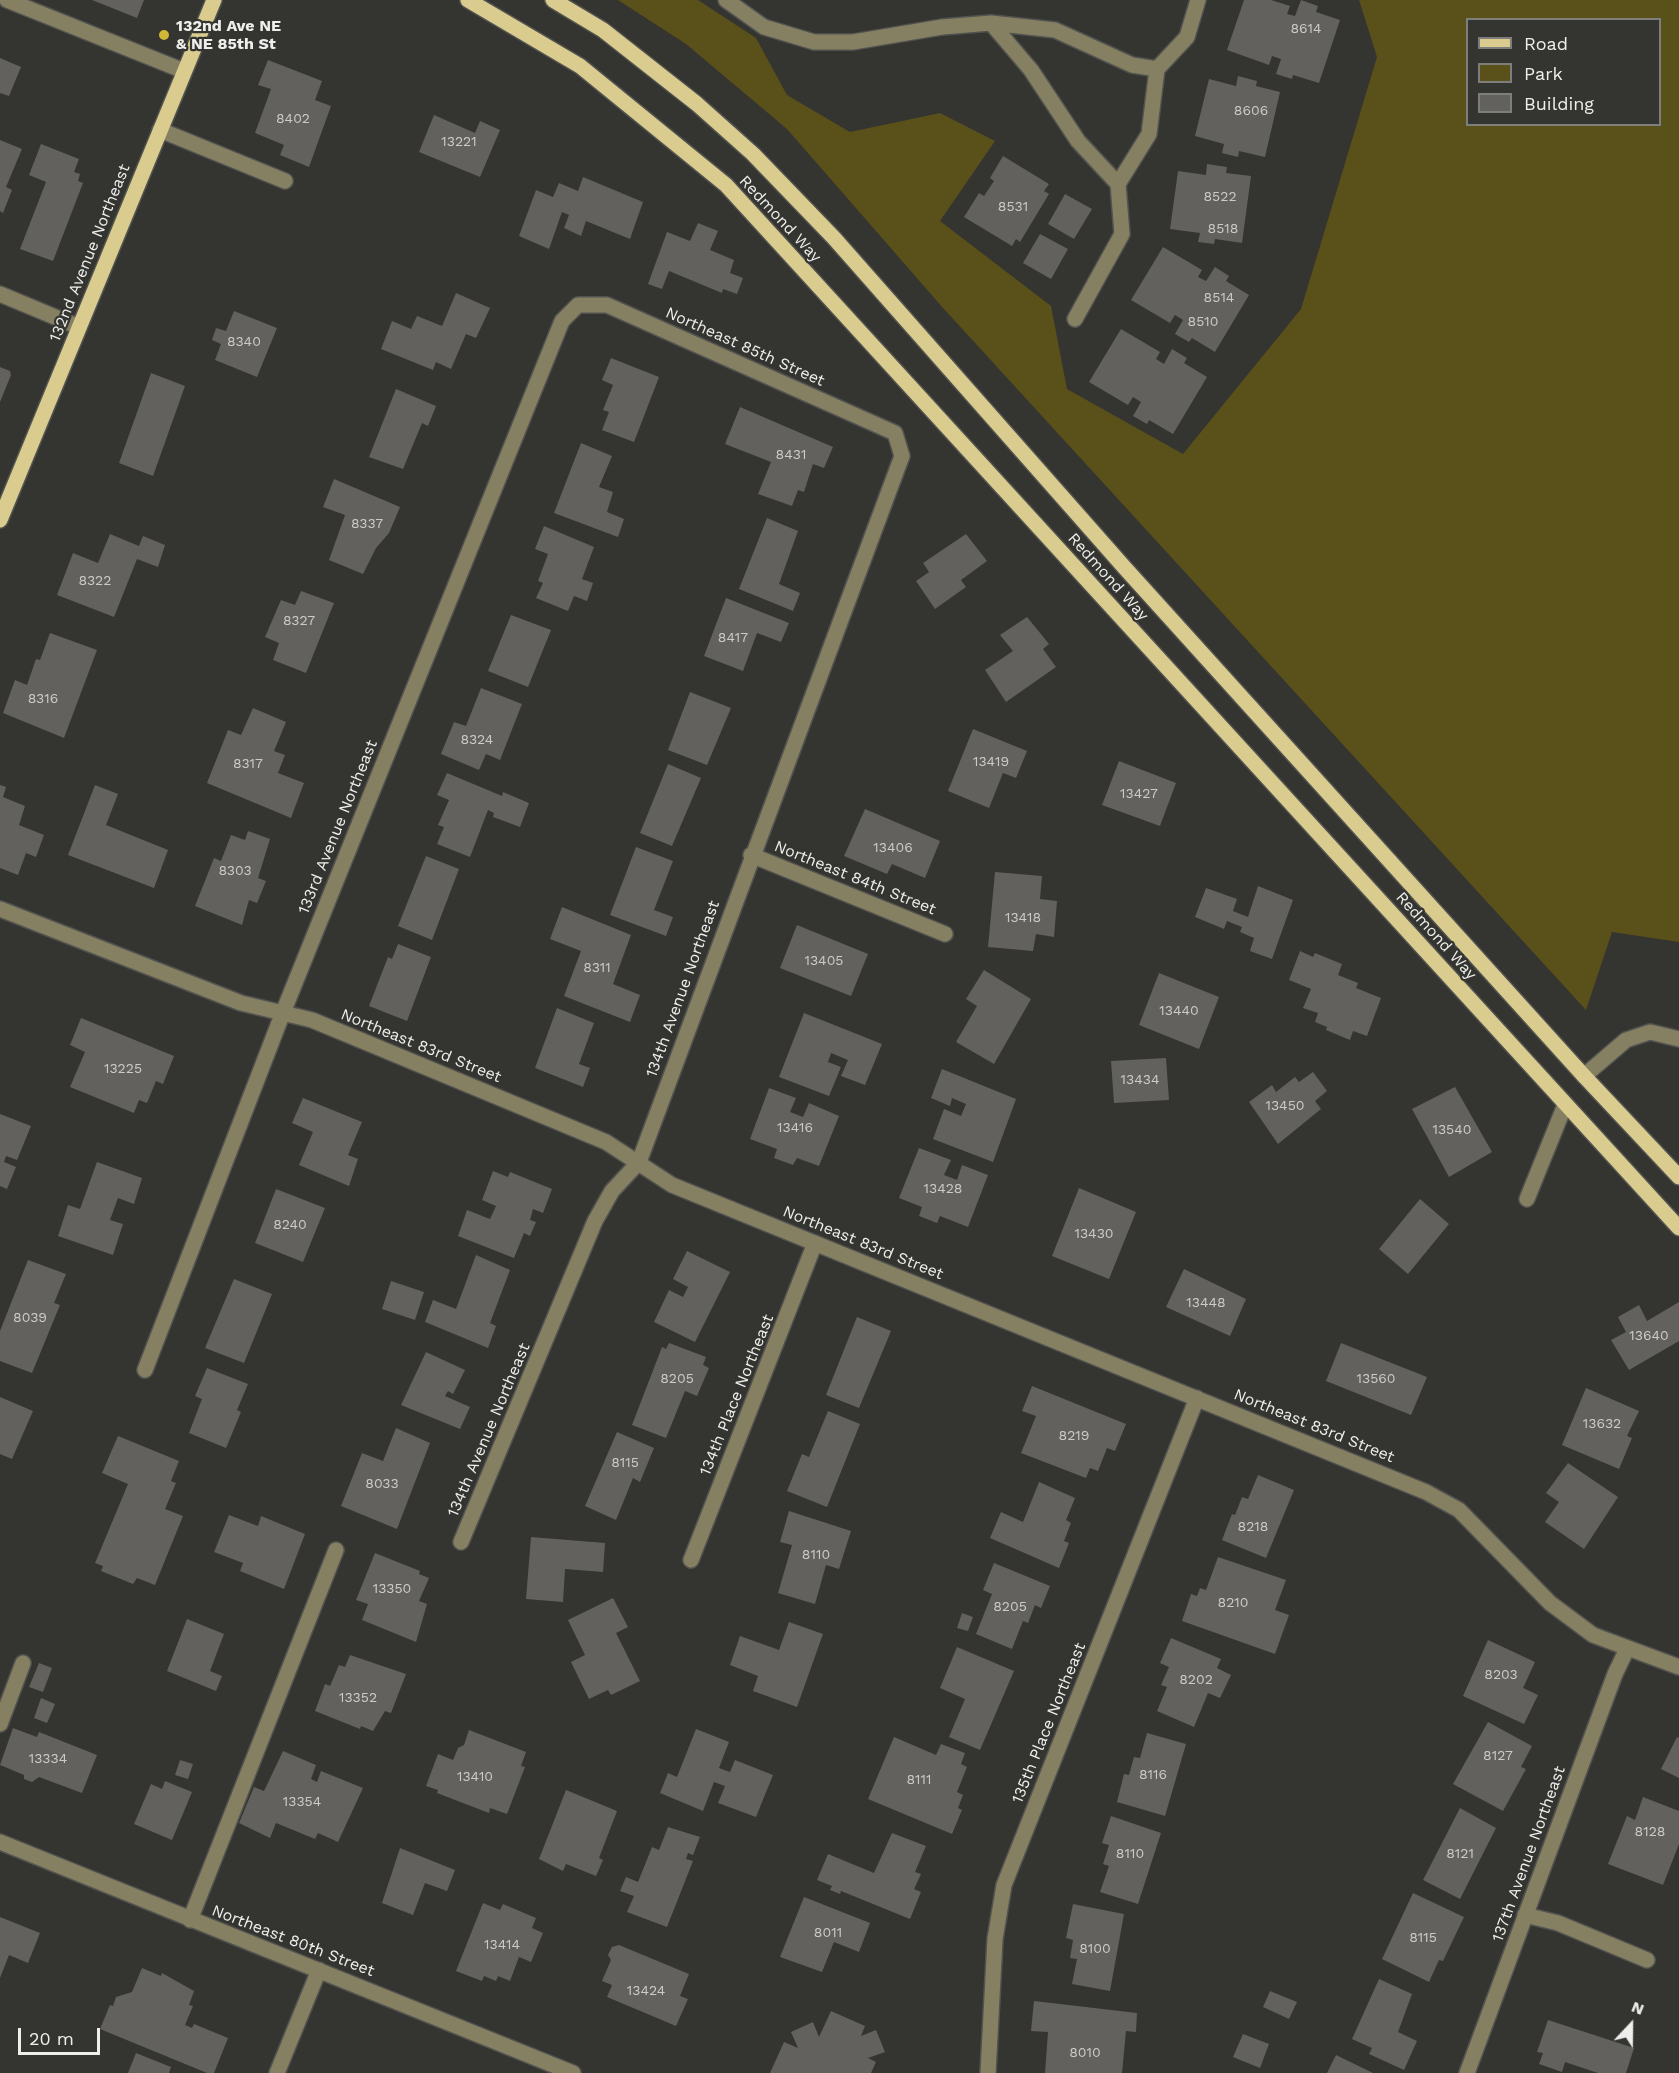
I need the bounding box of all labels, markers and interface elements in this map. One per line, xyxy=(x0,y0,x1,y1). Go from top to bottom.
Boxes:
place label: 132nd Ave NE & NE 85th St xyxy=(176,16,281,54)
legend xyxy=(1466,18,1661,126)
house number: 8614 xyxy=(1290,21,1322,37)
marker: 132nd Ave NE & NE 85th St xyxy=(157,28,171,42)
text: Road xyxy=(1524,33,1568,54)
text: Park xyxy=(1524,63,1563,84)
text: Building xyxy=(1524,93,1594,114)
house number: 8606 xyxy=(1234,103,1268,119)
house number: 8402 xyxy=(276,111,310,127)
house number: 13221 xyxy=(441,134,477,150)
street label: 132nd Avenue Northeast xyxy=(46,161,134,345)
street label: Redmond Way xyxy=(735,172,825,266)
house number: 8522 xyxy=(1203,189,1237,205)
house number: 8531 xyxy=(998,199,1028,215)
house number: 8518 xyxy=(1208,221,1238,237)
house number: 8514 xyxy=(1204,290,1234,306)
street label: Northeast 85th Street xyxy=(662,303,828,391)
house number: 8510 xyxy=(1188,314,1218,330)
house number: 8340 xyxy=(227,334,261,350)
house number: 8431 xyxy=(776,447,806,463)
house number: 8337 xyxy=(351,516,383,532)
street label: Redmond Way xyxy=(1064,529,1152,625)
house number: 8322 xyxy=(79,573,111,589)
house number: 8327 xyxy=(283,613,315,629)
house number: 8417 xyxy=(718,630,748,646)
house number: 8316 xyxy=(28,691,58,707)
house number: 8324 xyxy=(461,732,493,748)
street label: 133rd Avenue Northeast xyxy=(294,737,382,917)
house number: 13419 xyxy=(973,754,1009,770)
house number: 8317 xyxy=(233,756,263,772)
house number: 13427 xyxy=(1120,786,1158,802)
street label: Northeast 84th Street xyxy=(771,837,939,919)
house number: 13406 xyxy=(873,840,913,856)
house number: 8303 xyxy=(218,863,252,879)
street label: Redmond Way xyxy=(1392,888,1480,984)
street label: 134th Avenue Northeast xyxy=(642,898,724,1080)
house number: 13418 xyxy=(1005,910,1041,926)
house number: 13405 xyxy=(804,953,844,969)
house number: 8311 xyxy=(583,960,611,976)
house number: 13440 xyxy=(1159,1003,1199,1019)
street label: Northeast 83rd Street xyxy=(338,1005,504,1087)
house number: 13225 xyxy=(104,1061,142,1077)
house number: 13434 xyxy=(1121,1072,1159,1088)
house number: 13450 xyxy=(1265,1098,1305,1114)
house number: 13416 xyxy=(777,1120,813,1136)
house number: 13540 xyxy=(1432,1122,1472,1138)
house number: 13428 xyxy=(924,1181,962,1197)
street label: Northeast 83rd Street xyxy=(780,1202,946,1284)
house number: 8240 xyxy=(273,1217,307,1233)
house number: 13430 xyxy=(1074,1226,1114,1242)
house number: 13448 xyxy=(1186,1295,1226,1311)
house number: 8039 xyxy=(13,1310,47,1326)
street label: 134th Place Northeast xyxy=(696,1312,778,1478)
house number: 13640 xyxy=(1629,1328,1669,1344)
street label: 134th Avenue Northeast xyxy=(444,1340,534,1520)
house number: 8205 xyxy=(660,1371,694,1387)
house number: 13560 xyxy=(1357,1371,1395,1387)
street label: Northeast 83rd Street xyxy=(1231,1385,1397,1467)
house number: 13632 xyxy=(1583,1416,1621,1432)
house number: 8219 xyxy=(1059,1428,1089,1444)
house number: 8115 xyxy=(611,1455,639,1471)
house number: 8033 xyxy=(365,1476,399,1492)
house number: 8218 xyxy=(1238,1519,1268,1535)
house number: 8110 xyxy=(802,1547,830,1563)
house number: 13350 xyxy=(373,1581,411,1597)
house number: 8210 xyxy=(1218,1595,1248,1611)
house number: 8205 xyxy=(993,1599,1027,1615)
street label: 135th Place Northeast xyxy=(1008,1640,1090,1806)
house number: 8203 xyxy=(1484,1667,1518,1683)
house number: 8202 xyxy=(1179,1672,1213,1688)
house number: 13352 xyxy=(339,1690,377,1706)
house number: 8127 xyxy=(1483,1748,1513,1764)
house number: 13334 xyxy=(29,1751,67,1767)
street label: 137th Avenue Northeast xyxy=(1488,1764,1570,1944)
house number: 8116 xyxy=(1139,1767,1167,1783)
house number: 13410 xyxy=(457,1769,493,1785)
house number: 8111 xyxy=(906,1772,932,1788)
house number: 13354 xyxy=(283,1794,321,1810)
house number: 8128 xyxy=(1635,1824,1665,1840)
house number: 8110 xyxy=(1116,1846,1144,1862)
house number: 8121 xyxy=(1446,1846,1474,1862)
street label: Northeast 80th Street xyxy=(209,1901,377,1981)
house number: 8011 xyxy=(814,1925,842,1941)
house number: 8115 xyxy=(1409,1930,1437,1946)
house number: 13414 xyxy=(484,1937,520,1953)
house number: 8100 xyxy=(1079,1941,1111,1957)
house number: 13424 xyxy=(627,1983,665,1999)
north arrow xyxy=(1601,1995,1661,2055)
text: N xyxy=(1629,1997,1647,2019)
scale bar xyxy=(21,2016,104,2054)
text: 20 m xyxy=(29,2028,74,2049)
house number: 8010 xyxy=(1069,2045,1101,2061)

